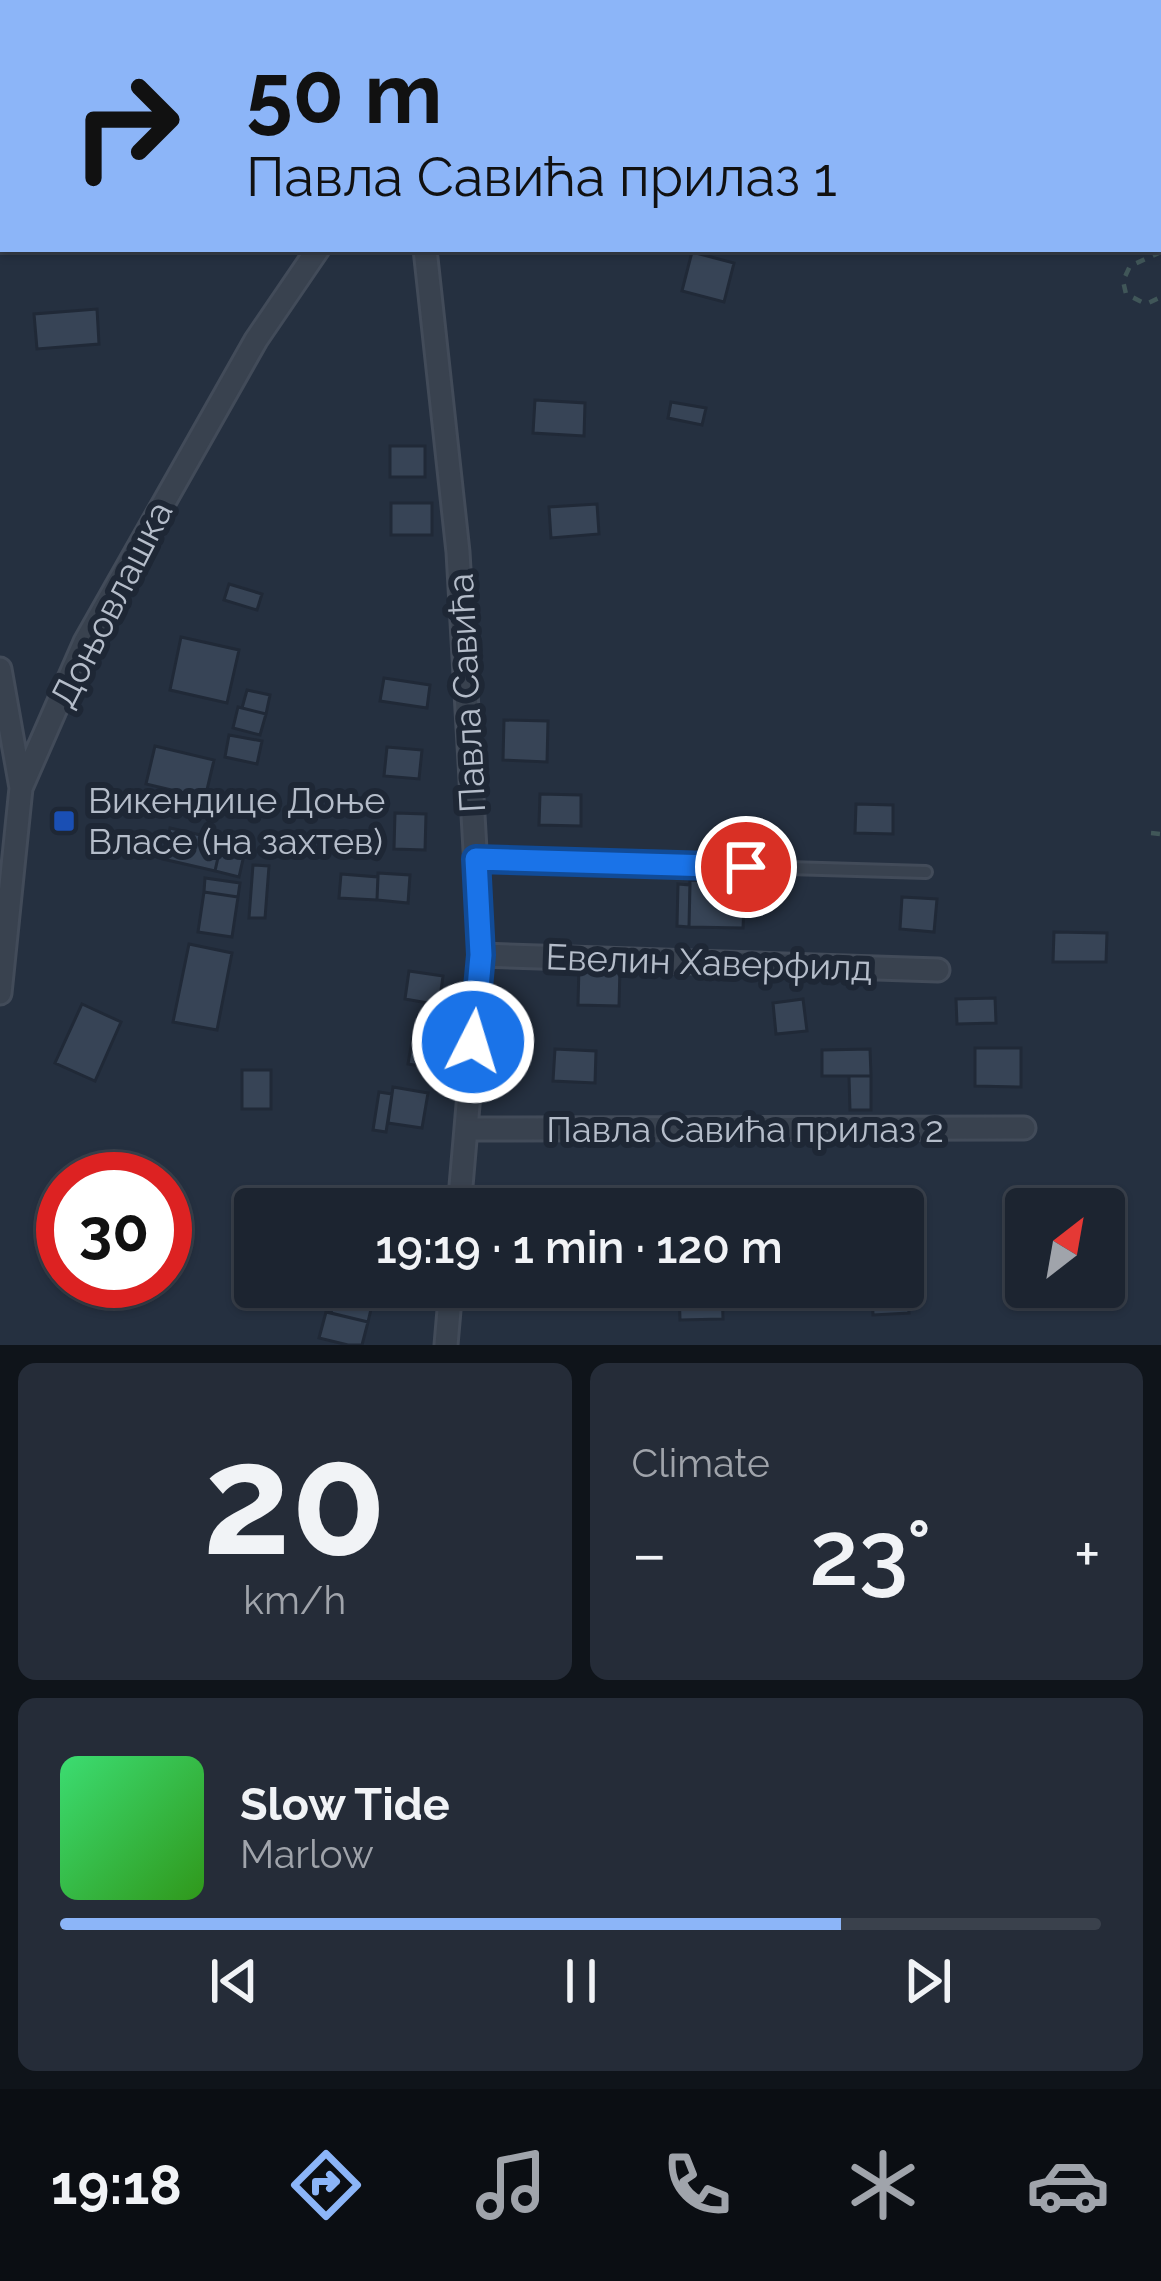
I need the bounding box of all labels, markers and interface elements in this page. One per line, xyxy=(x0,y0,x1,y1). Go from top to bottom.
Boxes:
text: 50 m xyxy=(246,44,442,143)
icon: right xyxy=(48,48,204,204)
text: Павла Савића прилаз 1 xyxy=(246,145,837,209)
street label: Доњовлашка xyxy=(41,494,181,714)
street label: Павла Савића xyxy=(439,572,493,814)
place label: Викендице Доње Власе (на захтев) xyxy=(88,779,385,862)
marker: Викендице Доње Власе (на захтев) xyxy=(51,808,77,834)
pin xyxy=(695,816,797,918)
icon: arrive xyxy=(713,834,779,900)
street label: Евелин Хаверфилд xyxy=(545,935,873,989)
position arrow xyxy=(410,979,536,1105)
street label: Павла Савића прилаз 2 xyxy=(546,1108,944,1150)
speed limit sign: 30 xyxy=(36,1152,192,1308)
north arrow xyxy=(1005,1188,1125,1308)
map controls xyxy=(1005,1188,1125,1308)
text: 19:19 · 1 min · 120 m xyxy=(375,1221,783,1274)
text: 20 xyxy=(203,1407,387,1591)
text: Climate xyxy=(632,1440,770,1486)
text: 23° xyxy=(809,1500,931,1606)
text: − xyxy=(632,1515,667,1592)
text: + xyxy=(1074,1515,1101,1592)
text: km/h xyxy=(243,1577,346,1623)
text: Slow Tide xyxy=(240,1778,450,1831)
text: Marlow xyxy=(240,1831,374,1877)
icon: previous xyxy=(201,1948,267,2014)
icon: pause xyxy=(548,1948,614,2014)
icon: next xyxy=(895,1948,961,2014)
icon: directions xyxy=(284,2143,368,2227)
icon: music xyxy=(469,2143,553,2227)
icon: phone xyxy=(655,2143,739,2227)
icon: climate xyxy=(841,2143,925,2227)
icon: car xyxy=(1026,2143,1110,2227)
text: 19:18 xyxy=(51,2153,182,2217)

